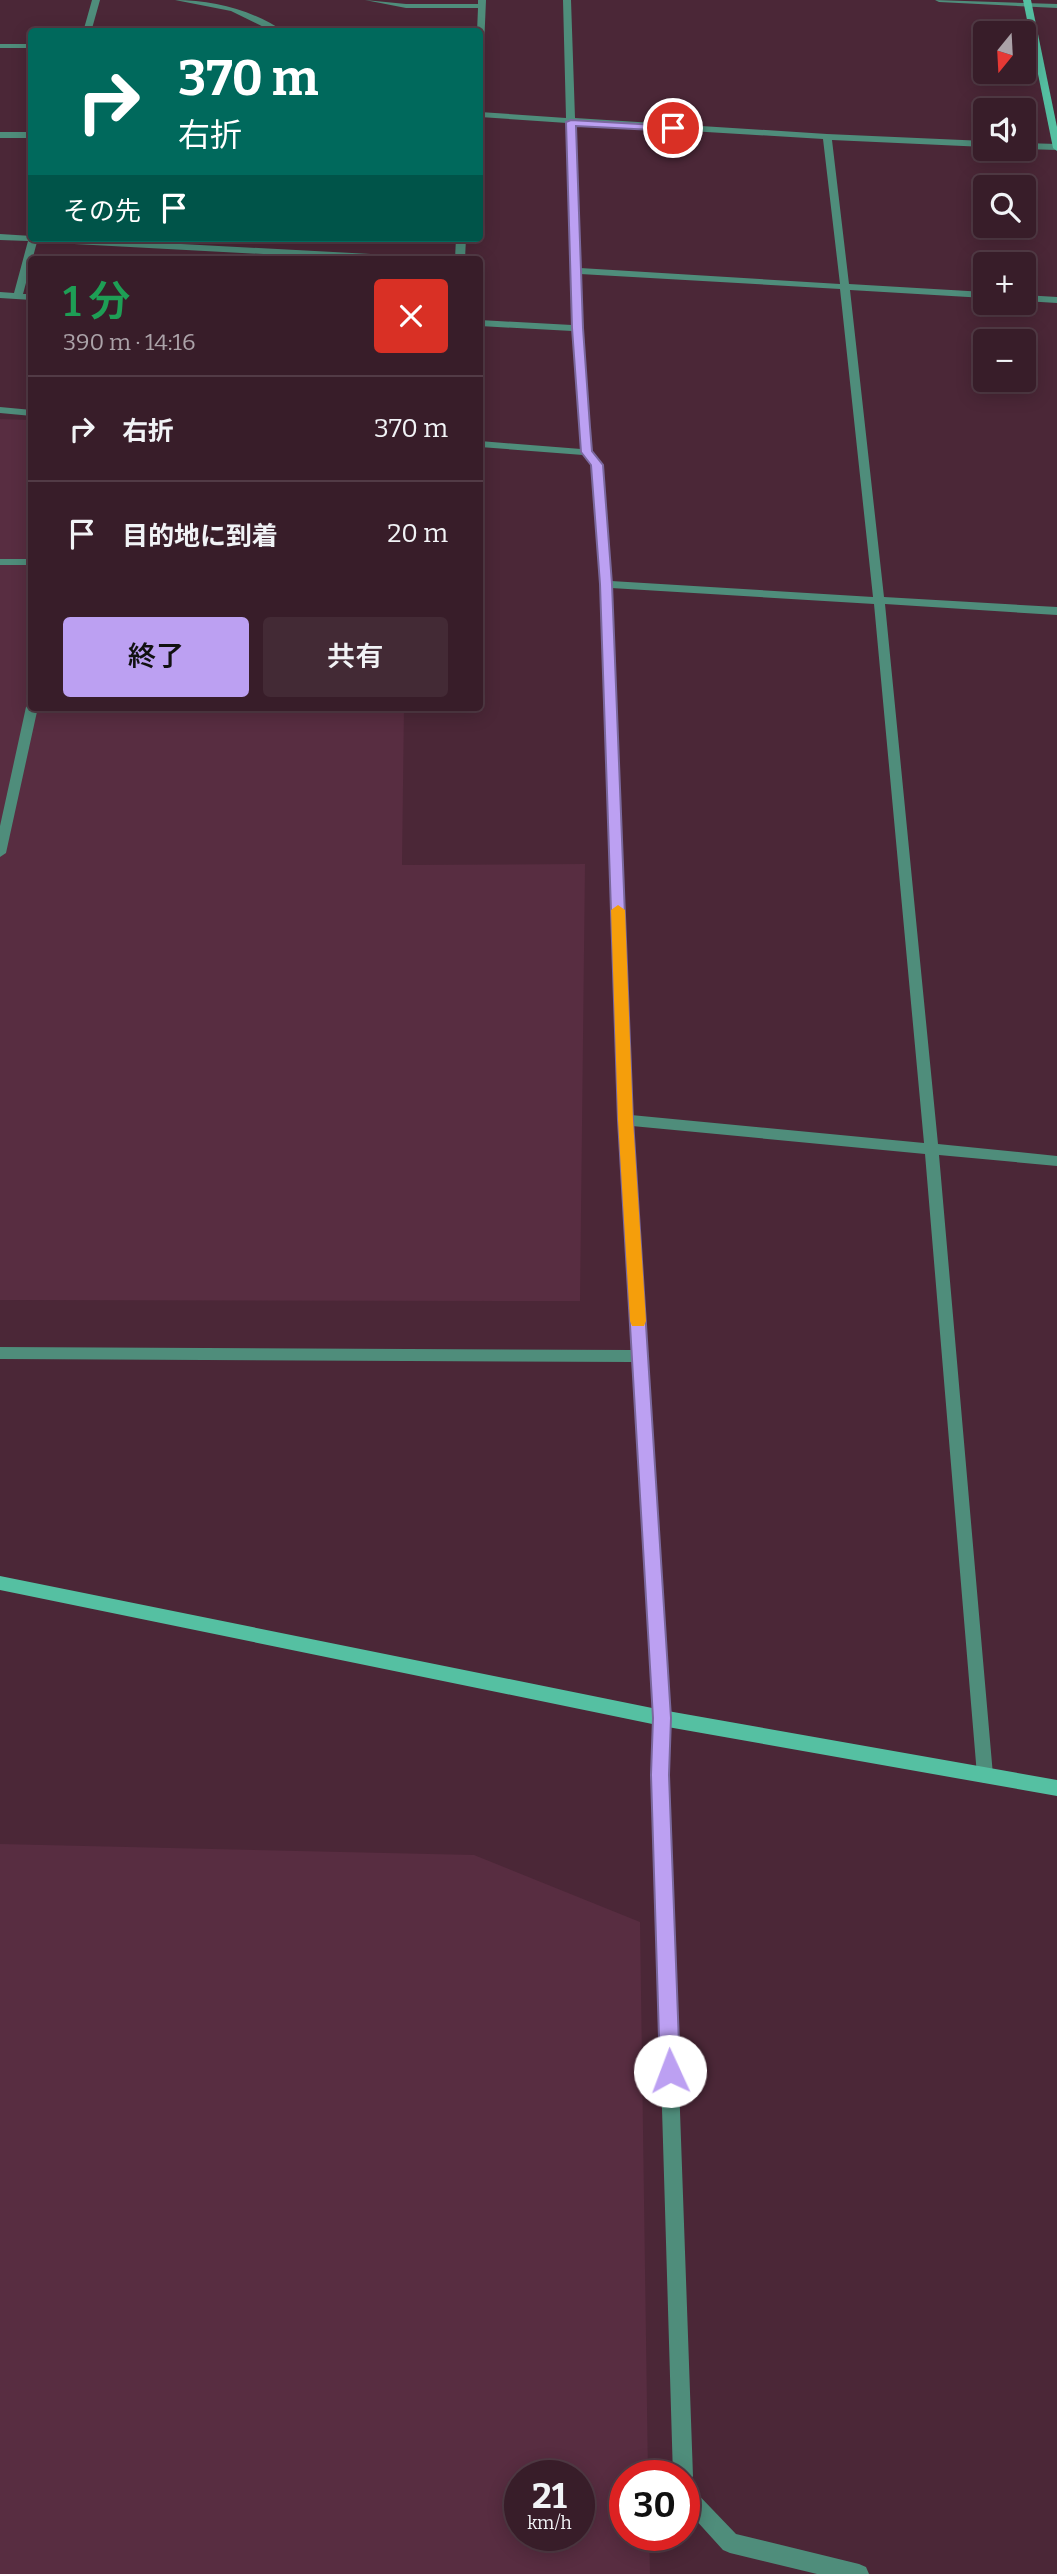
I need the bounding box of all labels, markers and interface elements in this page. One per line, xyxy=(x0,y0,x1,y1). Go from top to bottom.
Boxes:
north arrow xyxy=(973,21,1036,84)
map controls xyxy=(973,21,1036,392)
text: 370 m xyxy=(178,49,318,108)
icon: right xyxy=(63,56,154,147)
pin xyxy=(643,98,703,158)
button: sound xyxy=(973,98,1036,161)
icon: arrive xyxy=(654,109,692,147)
text: 右折 xyxy=(178,116,242,154)
button: search xyxy=(973,175,1036,238)
icon: arrive xyxy=(155,189,193,227)
text: その先 xyxy=(63,196,141,227)
button: + xyxy=(973,252,1036,315)
text: 1 分 xyxy=(63,277,131,327)
button: close xyxy=(374,279,448,353)
text: 390 m · 14:16 xyxy=(63,328,195,356)
button: − xyxy=(973,329,1036,392)
icon: right xyxy=(63,410,101,448)
text: 370 m xyxy=(374,413,448,444)
text: 右折 xyxy=(122,416,174,447)
icon: arrive xyxy=(63,515,101,553)
text: 20 m xyxy=(387,518,448,549)
text: 目的地に到着 xyxy=(122,521,278,552)
button: 終了 xyxy=(63,617,249,697)
button: 共有 xyxy=(263,617,448,697)
position arrow xyxy=(633,2034,707,2108)
speed limit sign: 30 xyxy=(609,2460,700,2551)
text: 21 xyxy=(532,2475,567,2517)
text: km/h xyxy=(527,2512,572,2534)

